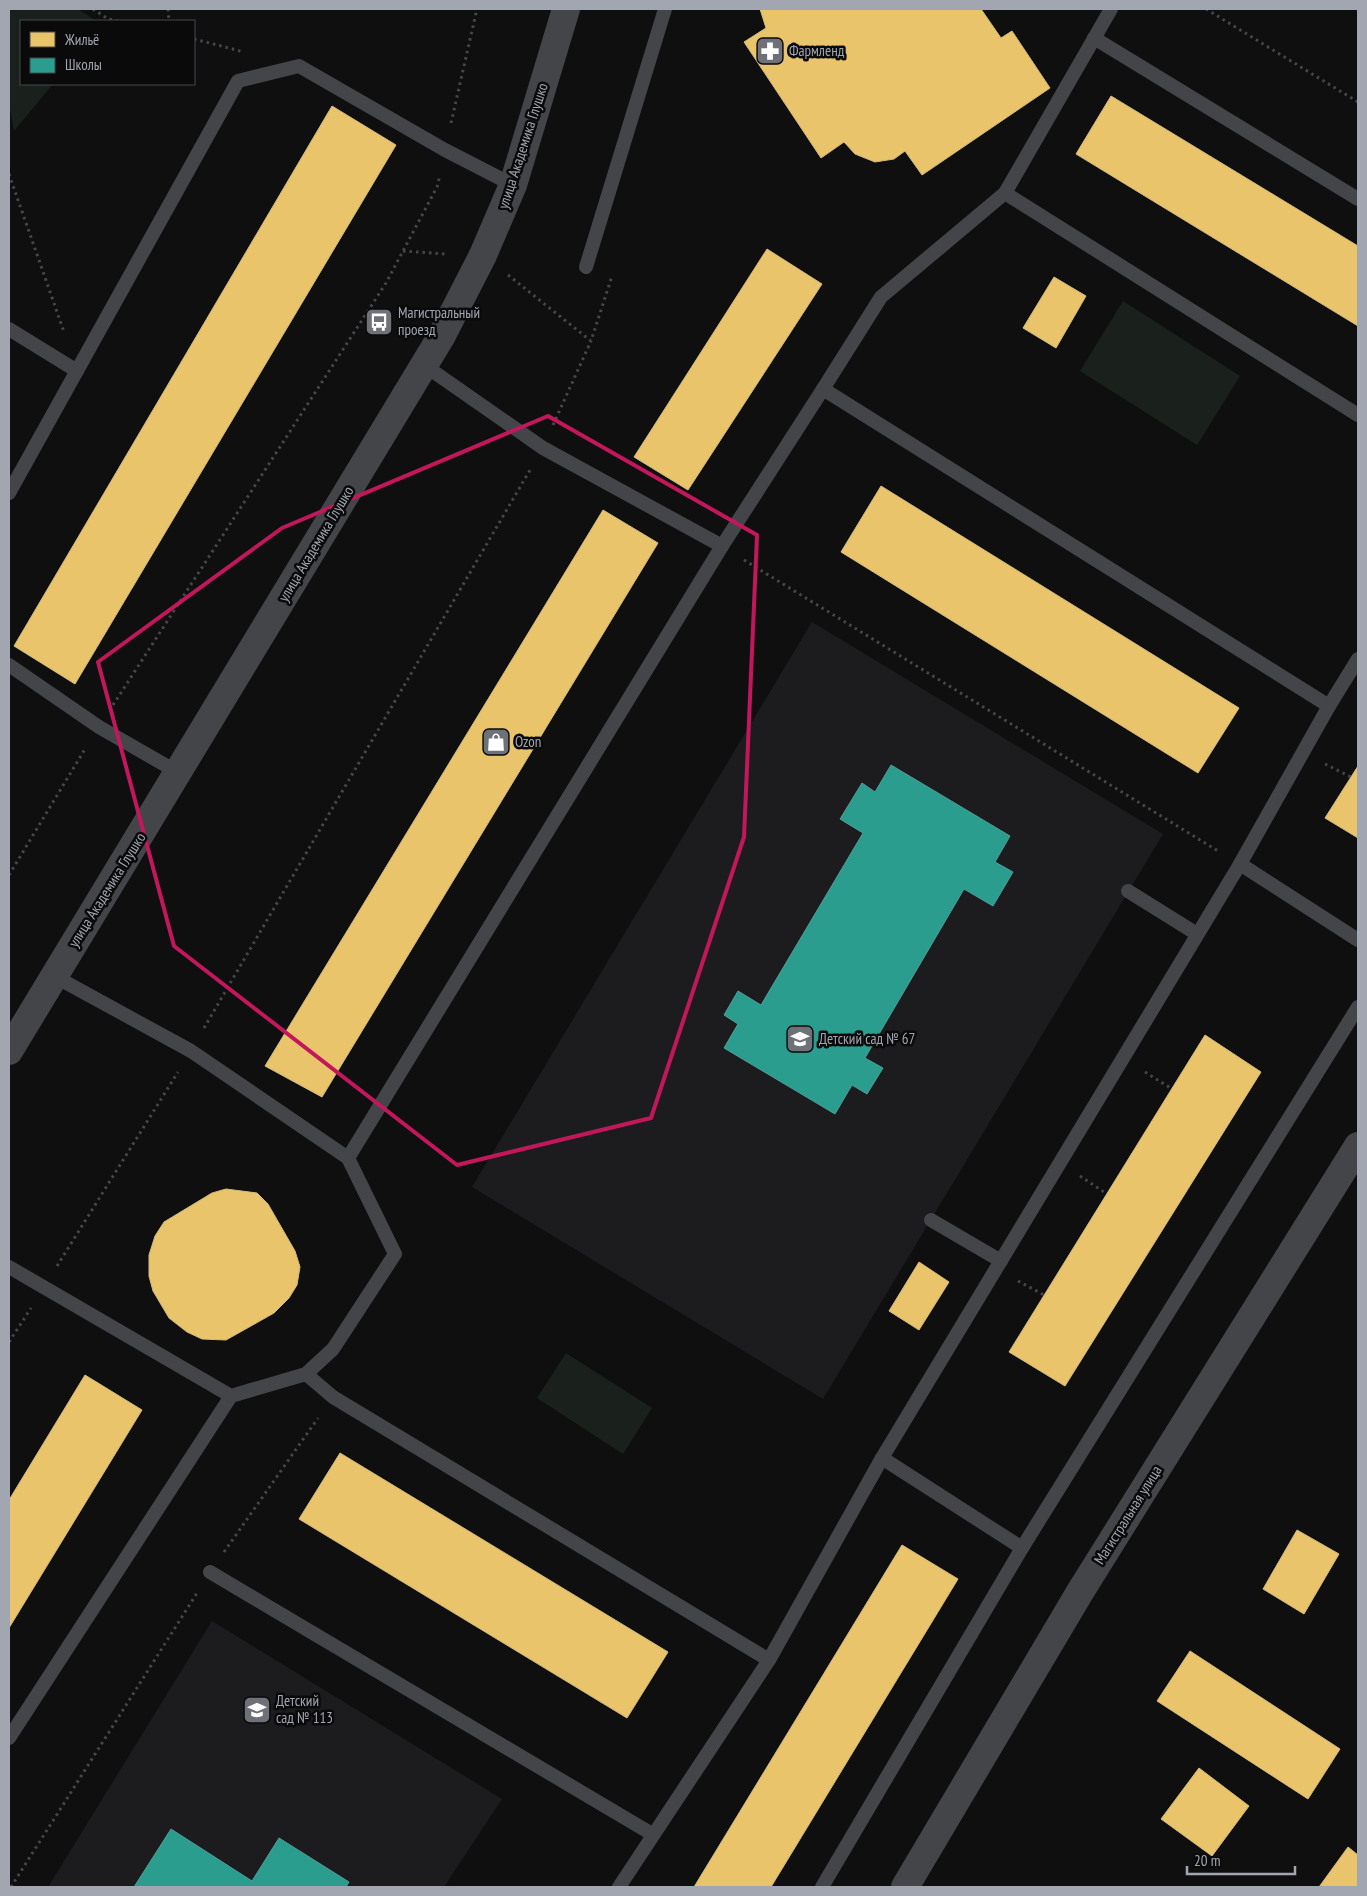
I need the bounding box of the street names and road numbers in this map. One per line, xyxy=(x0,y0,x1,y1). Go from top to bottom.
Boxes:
street label: улица Академика Глушко xyxy=(493,80,552,211)
street label: улица Академика Глушко xyxy=(274,482,358,605)
street label: улица Академика Глушко xyxy=(64,829,149,951)
street label: Магистральная улица xyxy=(1090,1462,1166,1568)

